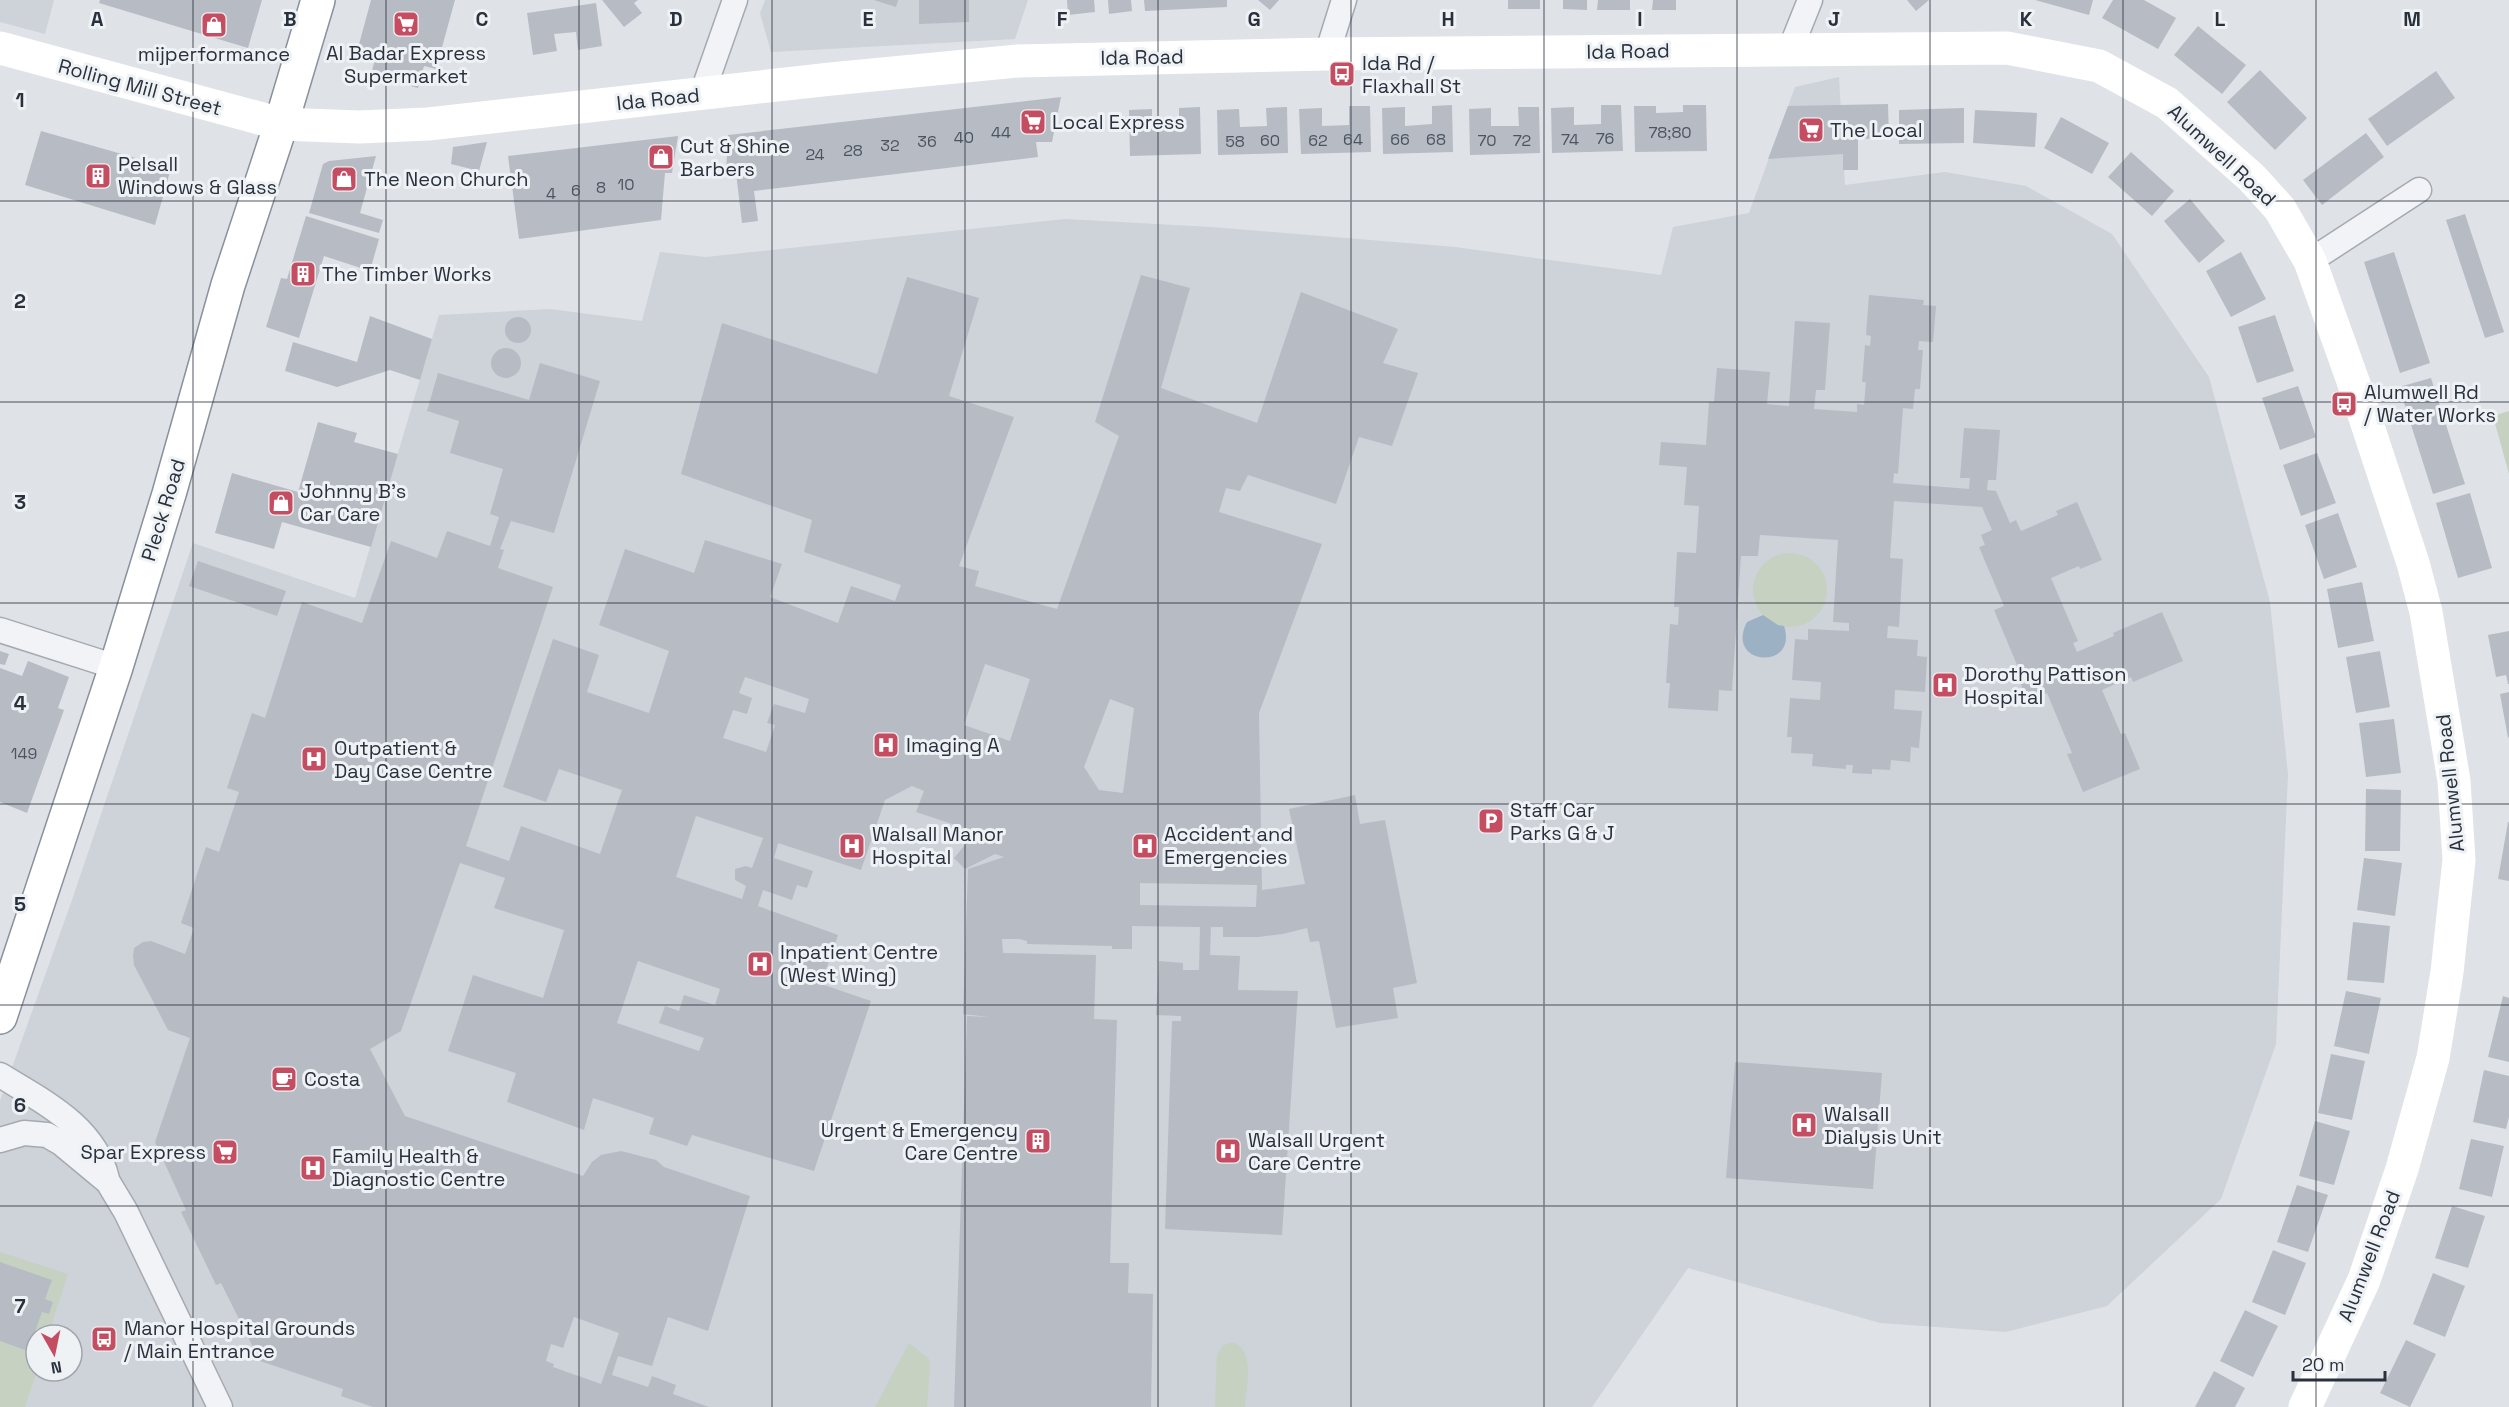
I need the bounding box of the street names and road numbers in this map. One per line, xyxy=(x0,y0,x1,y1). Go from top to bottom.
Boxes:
street label: Ida Road xyxy=(1586,37,1670,65)
street label: Ida Road xyxy=(1100,43,1184,71)
street label: Rolling Mill Street xyxy=(55,53,225,121)
street label: Ida Road xyxy=(615,82,701,116)
street label: Alumwell Road xyxy=(2162,98,2282,212)
street label: Pleck Road xyxy=(135,456,191,564)
street label: Alumwell Road xyxy=(2430,713,2470,853)
street label: Alumwell Road xyxy=(2332,1187,2406,1325)

